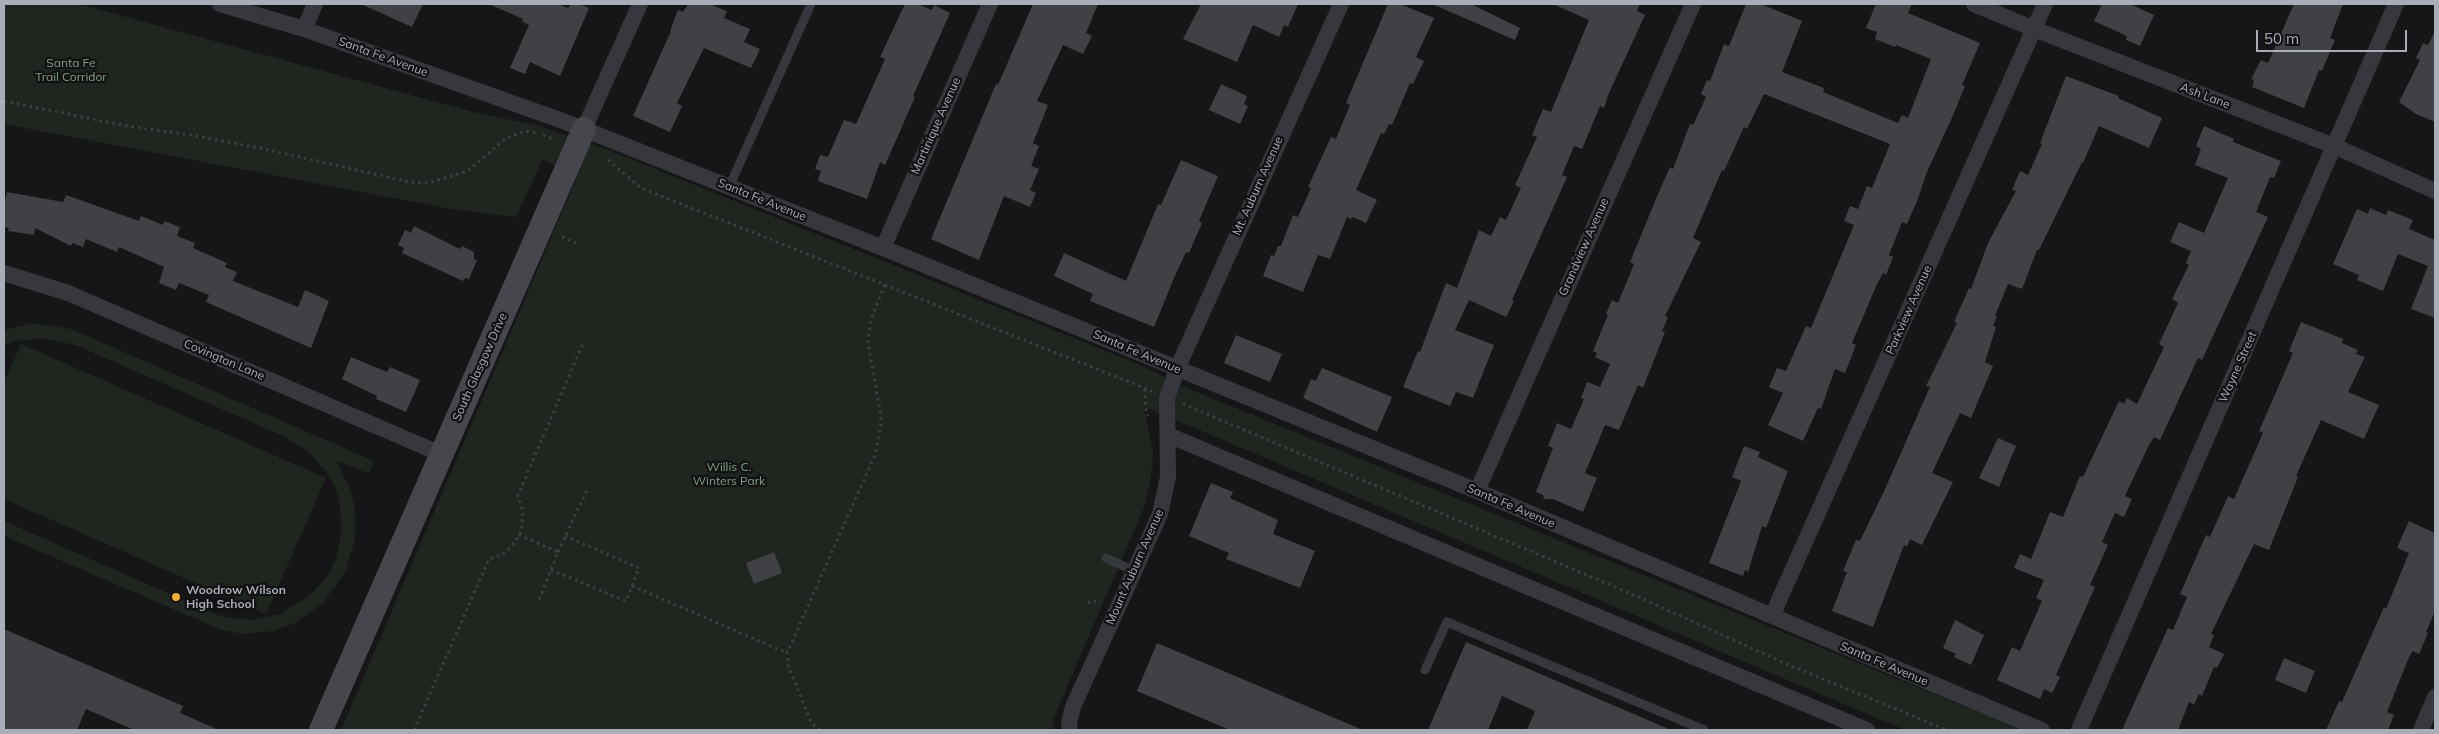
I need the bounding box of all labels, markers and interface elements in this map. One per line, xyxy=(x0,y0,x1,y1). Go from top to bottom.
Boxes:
scale bar xyxy=(2259,20,2410,52)
text: 50 m xyxy=(2264,29,2299,48)
street label: Santa Fe Avenue xyxy=(336,34,430,80)
park label: Santa Fe Trail Corridor xyxy=(35,56,107,84)
street label: Martinique Avenue xyxy=(908,75,964,177)
street label: Ash Lane xyxy=(2178,80,2232,112)
street label: Mt. Auburn Avenue xyxy=(1230,134,1286,238)
street label: Santa Fe Avenue xyxy=(716,176,808,224)
street label: Grandview Avenue xyxy=(1556,196,1612,298)
street label: Parkview Avenue xyxy=(1883,263,1935,357)
street label: South Glasgow Drive xyxy=(450,311,510,423)
street label: Santa Fe Avenue xyxy=(1091,327,1183,377)
street label: Wayne Street xyxy=(2216,329,2260,405)
street label: Covington Lane xyxy=(181,336,267,384)
park label: Willis C. Winters Park xyxy=(693,460,765,488)
street label: Santa Fe Avenue xyxy=(1465,481,1557,531)
street label: Mount Auburn Avenue xyxy=(1103,507,1167,627)
place label: Woodrow Wilson High School xyxy=(186,583,286,611)
marker: Woodrow Wilson High School xyxy=(170,591,182,603)
street label: Santa Fe Avenue xyxy=(1838,639,1930,689)

